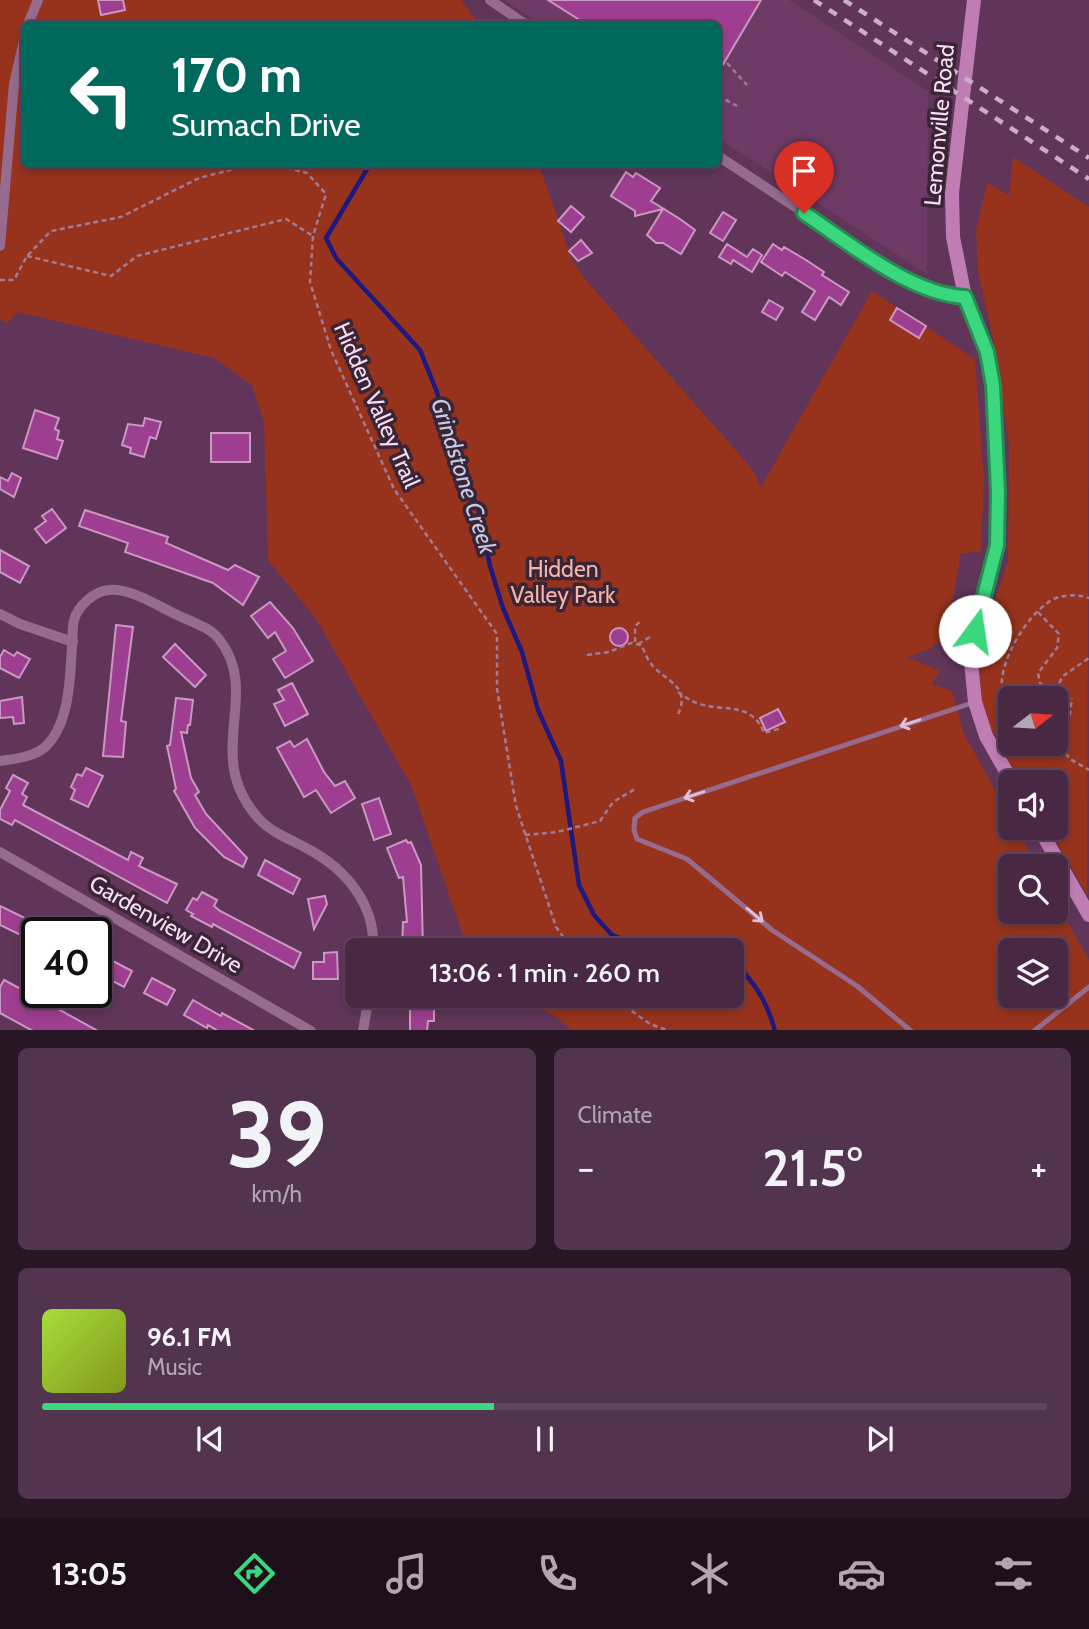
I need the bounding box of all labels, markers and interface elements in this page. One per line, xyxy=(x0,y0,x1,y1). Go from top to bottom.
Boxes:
street label: Lemonville Road xyxy=(918,43,960,207)
text: 170 m xyxy=(171,45,302,104)
icon: left xyxy=(56,49,147,140)
text: Sumach Drive xyxy=(171,105,361,144)
pin xyxy=(774,141,834,213)
icon: arrive xyxy=(785,152,823,190)
street label: Hidden Valley Trail xyxy=(328,318,426,493)
water label: Grindstone Creek xyxy=(425,394,503,558)
park label: Hidden Valley Park xyxy=(511,555,616,609)
position arrow xyxy=(938,594,1012,668)
north arrow xyxy=(998,686,1068,756)
map controls xyxy=(998,686,1068,1008)
one-way arrow xyxy=(899,718,921,730)
button: sound xyxy=(998,770,1068,840)
one-way arrow xyxy=(683,789,705,802)
button: search xyxy=(998,854,1068,924)
street label: Gardenview Drive xyxy=(85,869,248,979)
one-way arrow xyxy=(746,907,764,923)
speed limit sign: 40 xyxy=(21,917,112,1008)
button: layers xyxy=(998,938,1068,1008)
text: 13:06 · 1 min · 260 m xyxy=(429,957,660,989)
text: 39 xyxy=(227,1079,327,1190)
text: Climate xyxy=(578,1101,652,1129)
text: 21.5° xyxy=(762,1136,862,1199)
text: − xyxy=(578,1144,594,1191)
text: + xyxy=(1030,1144,1047,1191)
text: km/h xyxy=(252,1180,302,1208)
text: 96.1 FM xyxy=(147,1321,232,1353)
text: Music xyxy=(147,1353,202,1381)
icon: previous xyxy=(191,1420,229,1458)
icon: pause xyxy=(526,1420,564,1458)
icon: next xyxy=(861,1420,899,1458)
icon: directions xyxy=(230,1549,279,1598)
icon: music xyxy=(382,1549,431,1598)
icon: phone xyxy=(533,1549,582,1598)
icon: climate xyxy=(685,1549,734,1598)
icon: car xyxy=(837,1549,886,1598)
icon: filters xyxy=(989,1549,1038,1598)
text: 13:05 xyxy=(51,1554,127,1593)

